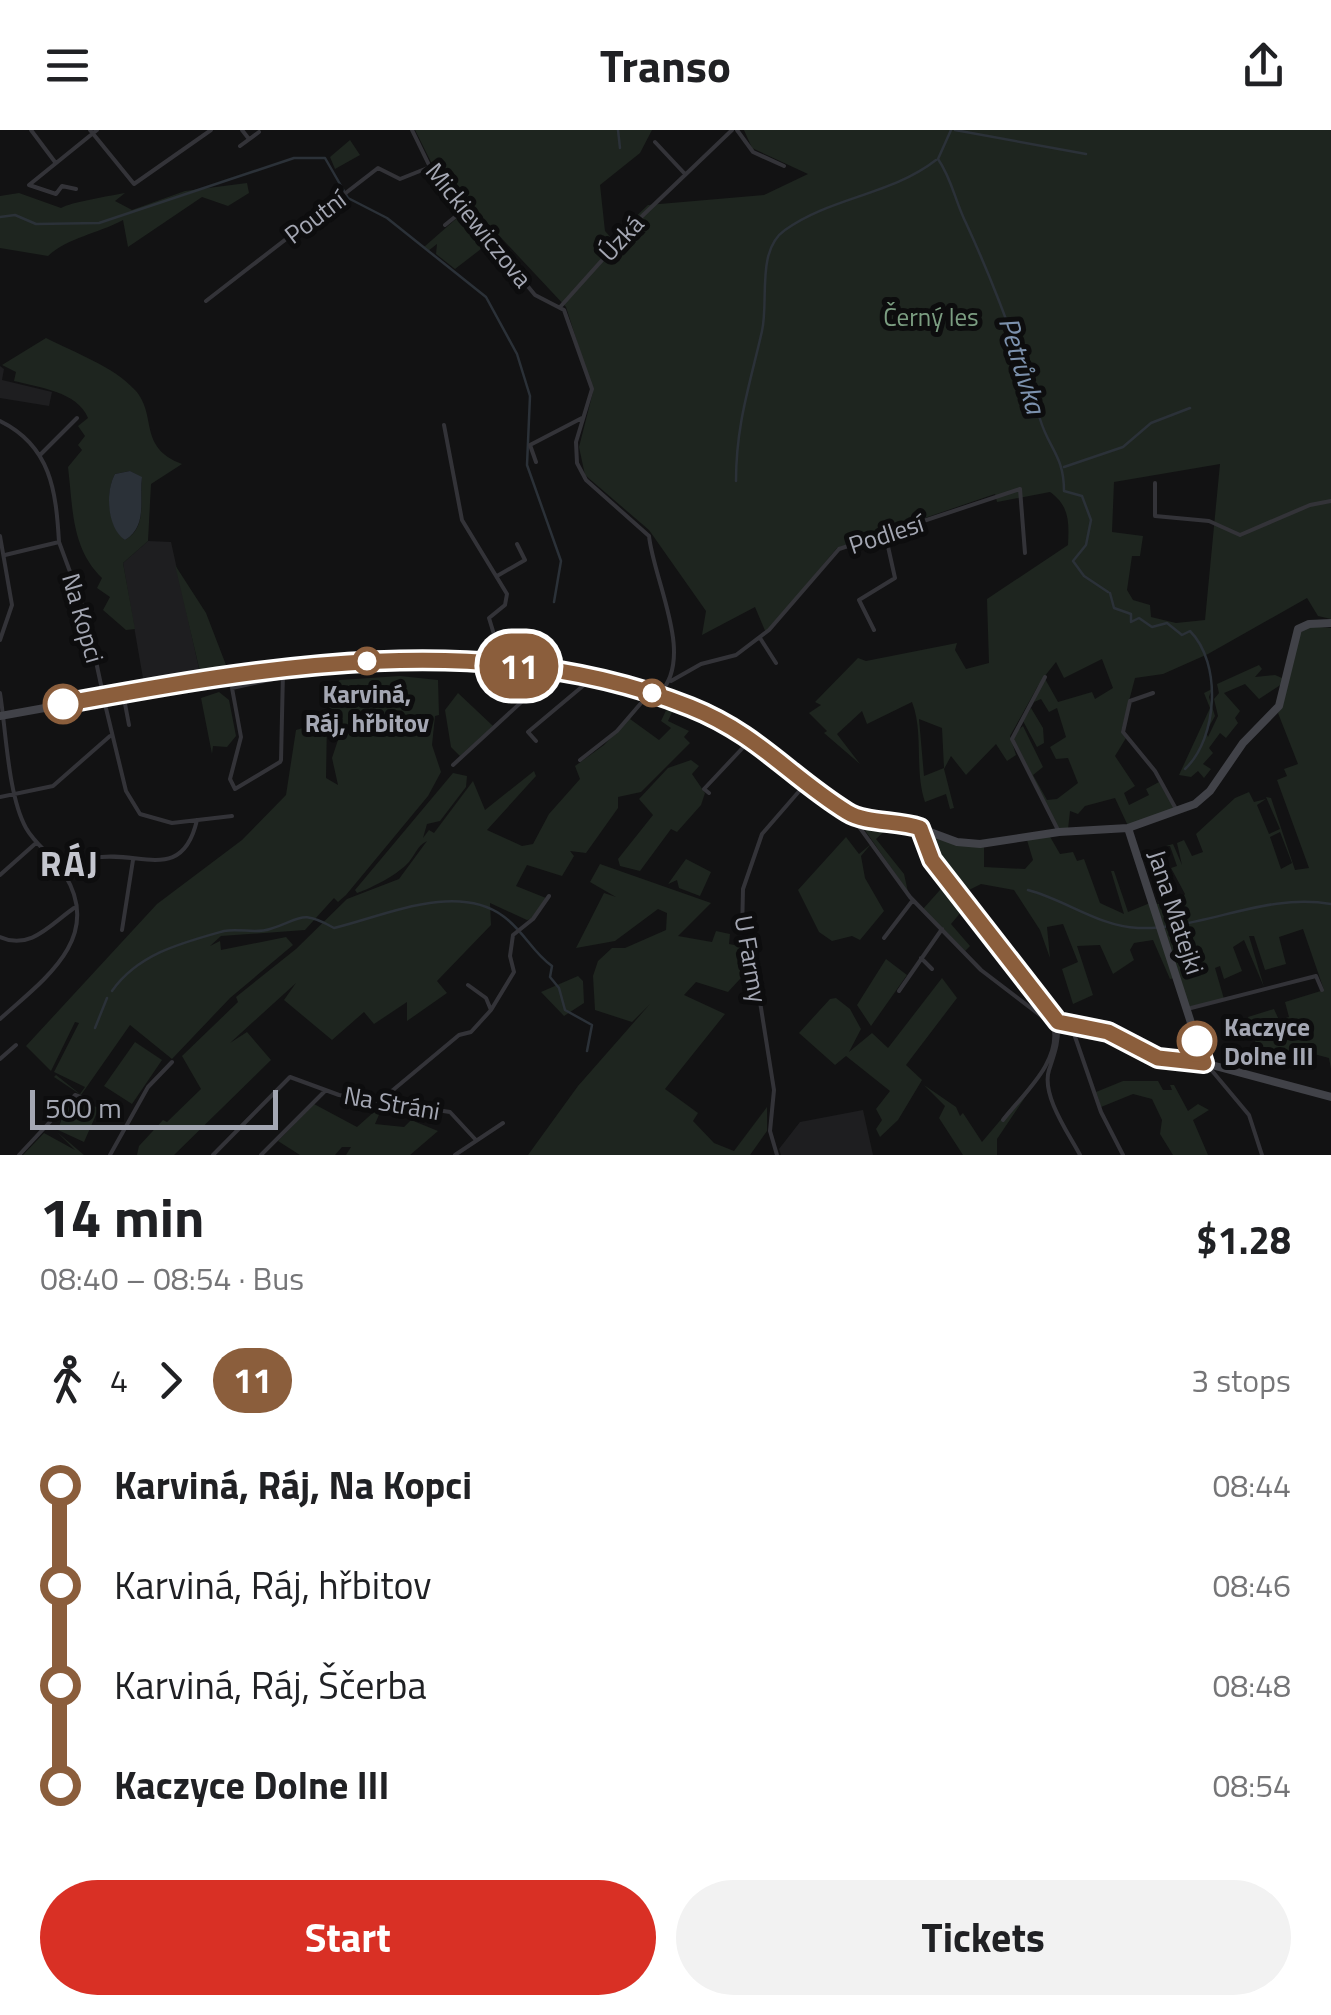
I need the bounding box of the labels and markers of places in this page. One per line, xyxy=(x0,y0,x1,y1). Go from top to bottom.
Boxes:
marker: Karviná, Ráj, hřbitov xyxy=(354,648,380,674)
place label: Karviná, Ráj, hřbitov xyxy=(305,675,430,742)
unlabelled marker xyxy=(639,680,665,706)
unlabelled marker xyxy=(44,685,82,723)
place label: Kaczyce Dolne III xyxy=(1224,1008,1314,1075)
marker: Kaczyce Dolne III xyxy=(1178,1022,1216,1060)

